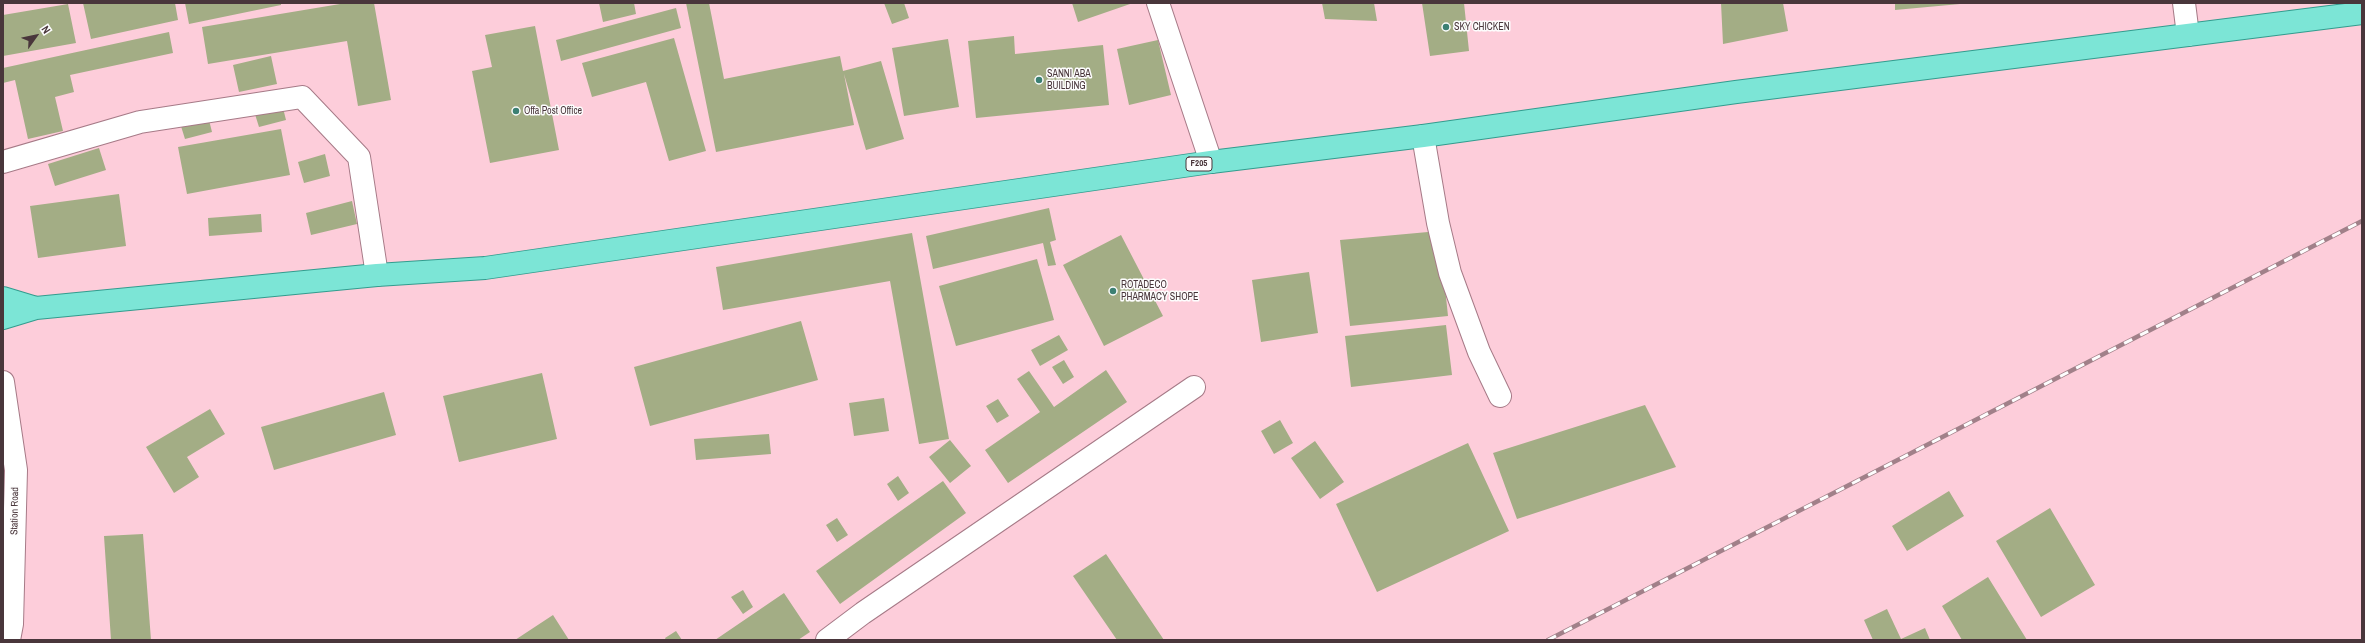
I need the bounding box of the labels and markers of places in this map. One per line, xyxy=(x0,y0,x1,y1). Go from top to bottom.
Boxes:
place label: SKY CHICKEN xyxy=(1454,21,1510,33)
marker: SKY CHICKEN xyxy=(1441,22,1451,32)
place label: SANNI ABA BUILDING xyxy=(1047,68,1091,92)
marker: SANNI ABA BUILDING xyxy=(1034,75,1044,85)
place label: Offa Post Office xyxy=(524,105,582,117)
marker: Offa Post Office xyxy=(511,106,521,116)
place label: ROTADECO PHARMACY SHOPE xyxy=(1121,279,1198,302)
marker: ROTADECO PHARMACY SHOPE xyxy=(1108,286,1118,296)

